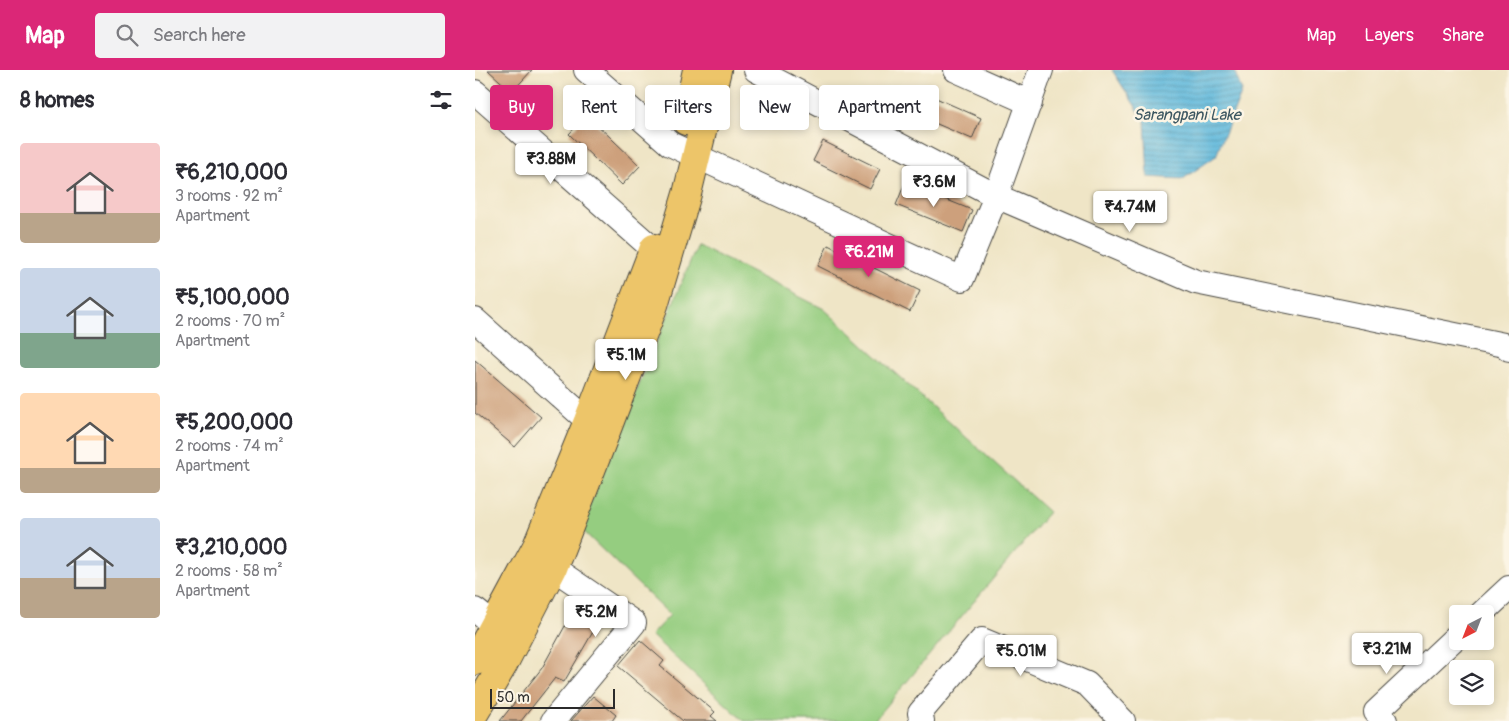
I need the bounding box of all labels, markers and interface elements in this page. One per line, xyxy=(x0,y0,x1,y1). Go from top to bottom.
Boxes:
search box xyxy=(95,13,445,58)
text: Map xyxy=(25,21,65,50)
icon: search xyxy=(113,21,141,49)
text: Search here xyxy=(153,23,246,47)
text: Map xyxy=(1307,24,1336,47)
text: Layers xyxy=(1364,24,1414,47)
text: Share xyxy=(1442,24,1484,47)
chip: Buy xyxy=(490,85,553,130)
chip: Rent xyxy=(563,85,635,130)
chip: Filters xyxy=(645,85,730,130)
chip: New xyxy=(740,85,809,130)
chip: Apartment xyxy=(819,85,939,130)
icon: filters xyxy=(427,86,455,114)
text: 8 homes xyxy=(20,87,94,114)
water label: Sarangpani Lake xyxy=(1133,105,1243,125)
pin: ₹3.88M xyxy=(510,142,592,185)
text: ₹3.88M xyxy=(526,149,576,169)
text: ₹6,210,000 xyxy=(175,159,288,186)
icon: home xyxy=(60,163,120,223)
pin: ₹3.6M xyxy=(899,166,969,208)
text: ₹3.6M xyxy=(913,172,955,192)
text: 3 rooms · 92 m² xyxy=(175,186,283,206)
pin: ₹4.74M xyxy=(1089,190,1171,233)
text: ₹4.74M xyxy=(1104,197,1156,217)
text: Apartment xyxy=(175,206,250,226)
pin: ₹6.21M xyxy=(828,236,910,278)
text: ₹6.21M xyxy=(844,242,894,262)
text: ₹5,100,000 xyxy=(175,284,290,311)
icon: home xyxy=(60,288,120,348)
text: 2 rooms · 70 m² xyxy=(175,311,285,331)
text: Apartment xyxy=(175,331,250,351)
pin: ₹5.1M xyxy=(591,338,661,381)
text: ₹5.1M xyxy=(606,345,646,365)
text: ₹5,200,000 xyxy=(175,409,293,436)
icon: home xyxy=(60,413,120,473)
text: 2 rooms · 74 m² xyxy=(175,436,284,456)
text: Apartment xyxy=(175,456,250,476)
text: ₹3,210,000 xyxy=(175,534,287,561)
icon: home xyxy=(60,538,120,598)
text: 2 rooms · 58 m² xyxy=(175,561,283,581)
text: Apartment xyxy=(175,581,250,601)
pin: ₹5.2M xyxy=(561,596,631,638)
text: ₹5.2M xyxy=(575,602,617,622)
north arrow xyxy=(1449,605,1494,650)
map controls xyxy=(1449,605,1494,705)
pin: ₹3.21M xyxy=(1346,632,1428,675)
pin: ₹5.01M xyxy=(980,634,1062,677)
text: ₹3.21M xyxy=(1363,639,1411,659)
text: ₹5.01M xyxy=(996,641,1046,661)
button: layers xyxy=(1449,660,1494,705)
scale bar xyxy=(490,686,615,709)
text: 50 m xyxy=(497,689,530,706)

